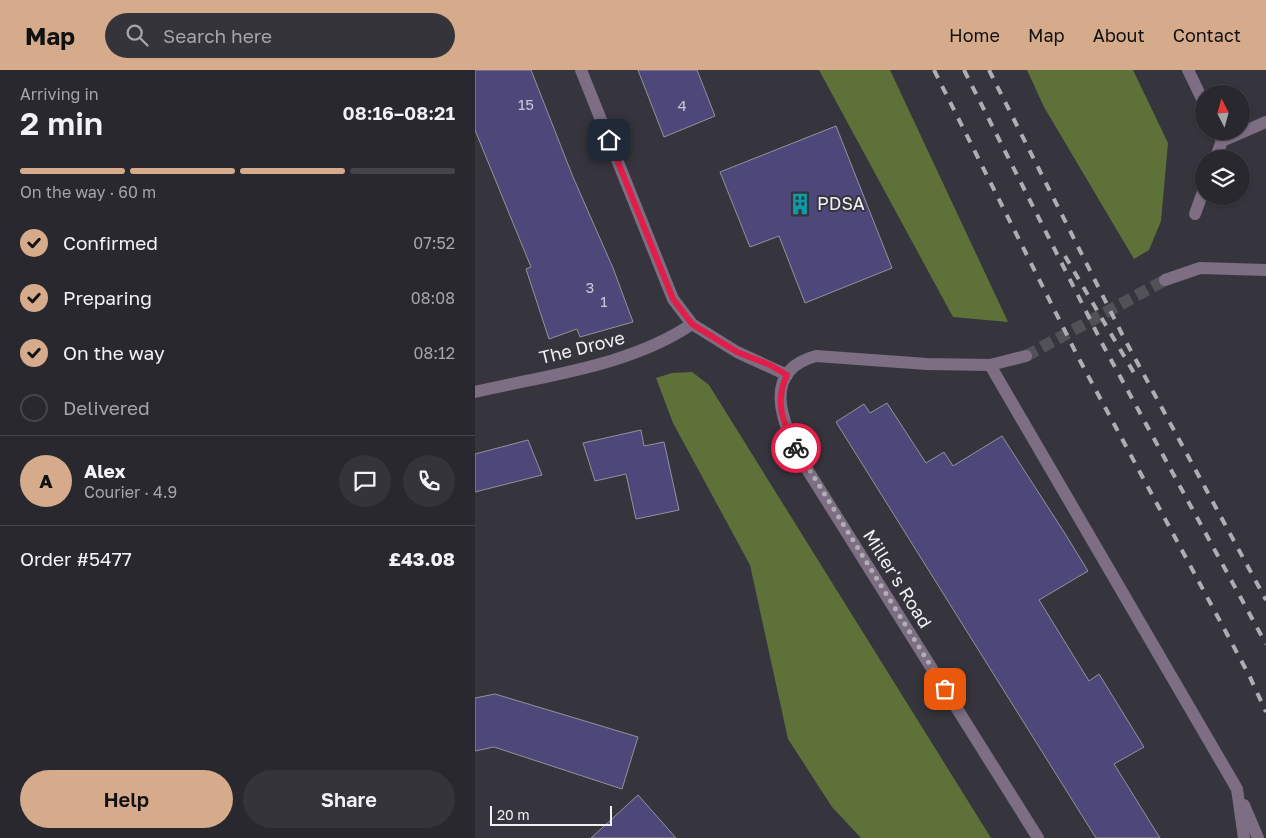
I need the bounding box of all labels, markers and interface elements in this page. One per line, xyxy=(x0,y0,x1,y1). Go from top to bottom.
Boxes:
search box xyxy=(105,13,455,58)
text: Map xyxy=(25,21,75,50)
icon: search xyxy=(123,21,151,49)
text: Search here xyxy=(163,24,272,47)
text: Home xyxy=(949,24,1000,46)
text: Map xyxy=(1028,24,1065,46)
text: About xyxy=(1093,24,1145,46)
text: Contact xyxy=(1173,24,1241,46)
text: Arriving in xyxy=(20,84,99,104)
north arrow xyxy=(1195,85,1250,140)
map controls xyxy=(1195,85,1250,205)
house number: 15 xyxy=(518,95,534,113)
house number: 4 xyxy=(677,96,687,114)
text: 08:16–08:21 xyxy=(343,101,455,124)
text: 2 min xyxy=(20,104,103,142)
pin xyxy=(588,119,630,161)
icon: home xyxy=(595,126,623,154)
button: layers xyxy=(1195,150,1250,205)
text: On the way · 60 m xyxy=(20,182,156,202)
building icon: PDSA xyxy=(787,191,813,217)
place label: PDSA xyxy=(817,192,865,214)
icon: check xyxy=(20,229,48,257)
text: Confirmed xyxy=(63,231,158,254)
text: 07:52 xyxy=(413,233,455,253)
house number: 3 xyxy=(586,278,594,296)
icon: check xyxy=(20,284,48,312)
text: Preparing xyxy=(63,286,152,309)
text: 08:08 xyxy=(411,288,455,308)
house number: 1 xyxy=(600,292,608,310)
street label: The Drove xyxy=(537,326,627,368)
icon: check xyxy=(20,339,48,367)
text: On the way xyxy=(63,341,165,364)
text: 08:12 xyxy=(413,343,455,363)
text: Delivered xyxy=(63,396,150,419)
courier xyxy=(771,423,821,473)
icon: bike xyxy=(782,434,810,462)
button: chat xyxy=(339,455,391,507)
button: phone xyxy=(403,455,455,507)
text: Alex xyxy=(84,459,125,482)
text: A xyxy=(39,469,53,492)
text: Courier · 4.9 xyxy=(84,482,177,502)
street label: Miller's Road xyxy=(859,525,937,632)
text: Order #5477 xyxy=(20,547,132,570)
text: £43.08 xyxy=(388,547,455,570)
pin xyxy=(924,668,966,710)
icon: bag xyxy=(931,675,959,703)
button: Help xyxy=(20,770,233,828)
button: Share xyxy=(243,770,455,828)
scale bar xyxy=(490,803,613,826)
text: 20 m xyxy=(497,806,530,823)

